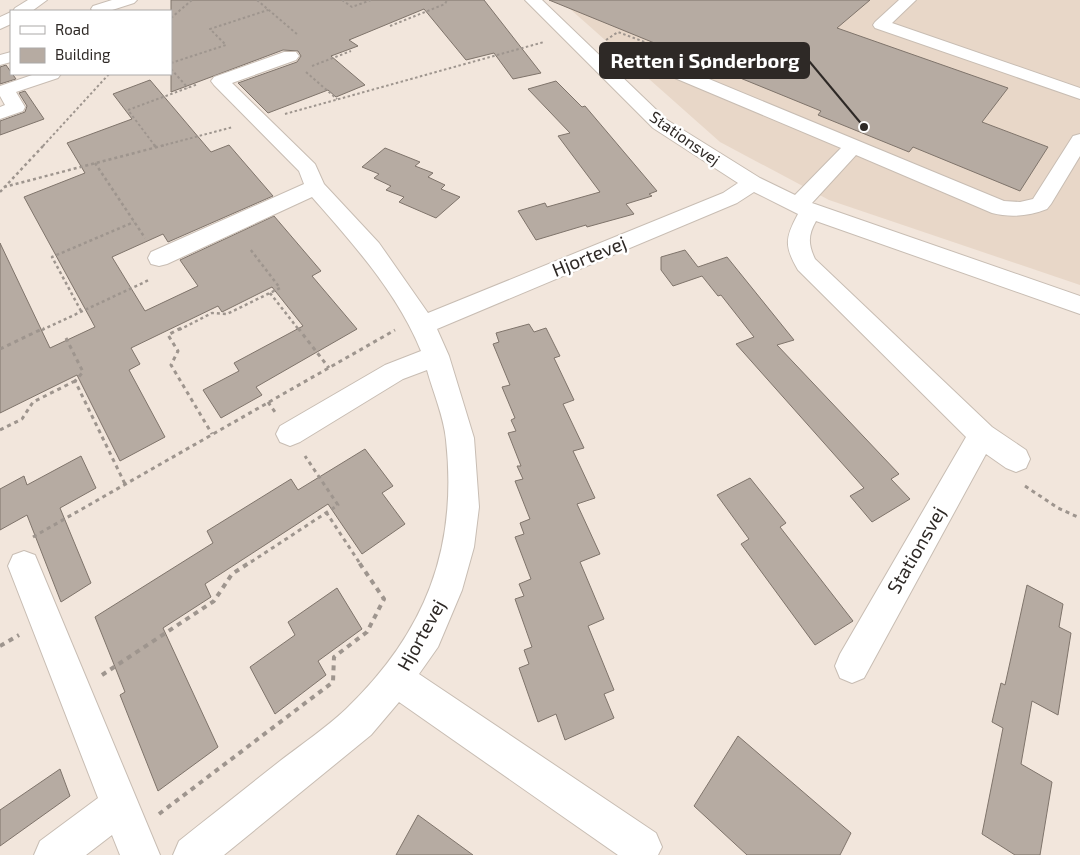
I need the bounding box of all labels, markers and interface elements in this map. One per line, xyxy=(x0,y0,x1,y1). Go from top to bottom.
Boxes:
legend xyxy=(10,10,172,75)
text: Road xyxy=(55,20,90,38)
callout: Retten i Sønderborg xyxy=(600,43,809,78)
text: Building xyxy=(55,45,111,63)
text: Retten i Sønderborg xyxy=(610,48,800,72)
street label: Stationsvej xyxy=(646,107,724,169)
street label: Hjortevej xyxy=(548,230,629,281)
street label: Stationsvej xyxy=(881,502,950,597)
street label: Hjortevej xyxy=(392,595,450,675)

